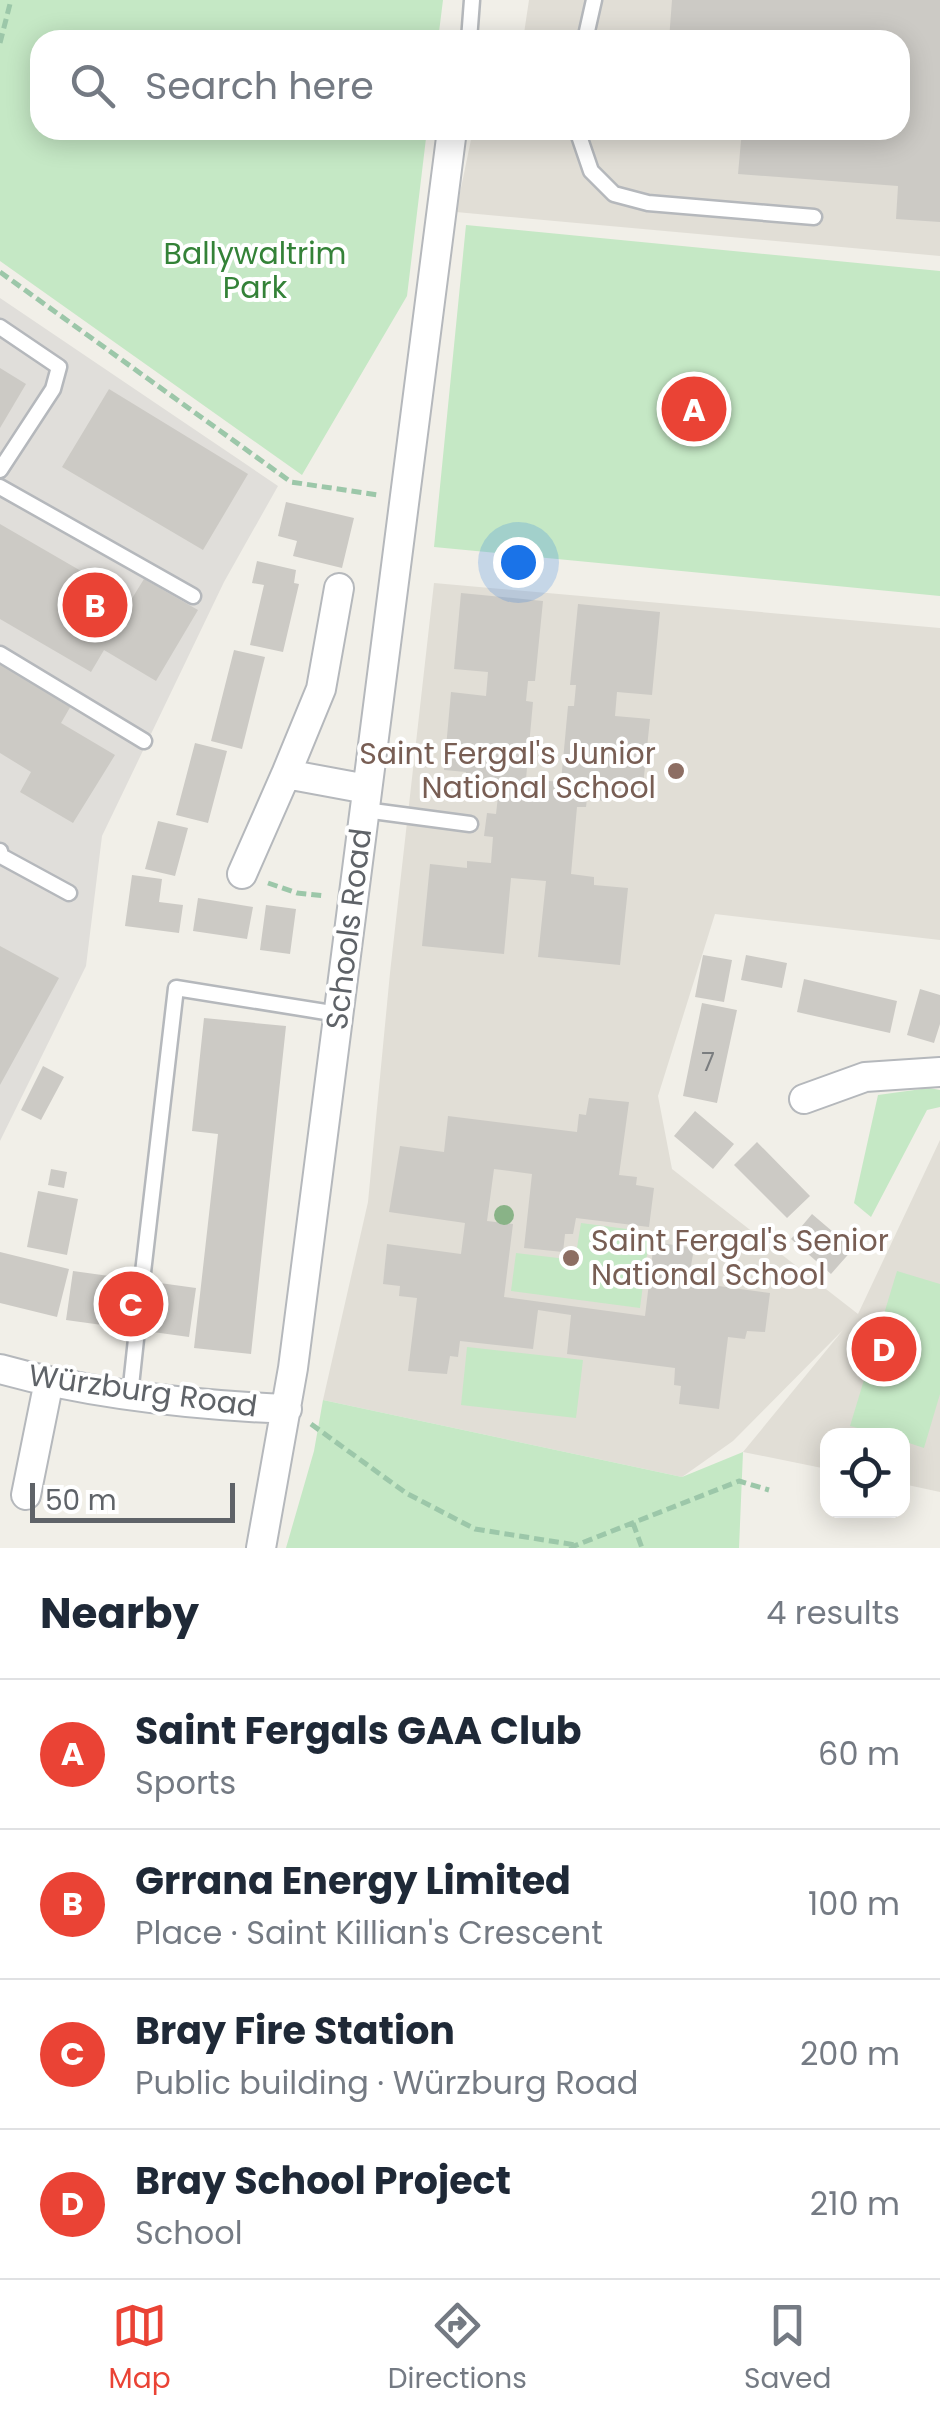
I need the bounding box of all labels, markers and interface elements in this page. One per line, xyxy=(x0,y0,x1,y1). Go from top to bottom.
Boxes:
search box xyxy=(30,30,910,140)
icon: search xyxy=(65,58,120,113)
text: Search here xyxy=(145,59,374,112)
park label: Ballywaltrim Park xyxy=(164,232,346,309)
pin: A xyxy=(662,372,726,446)
your location xyxy=(493,537,544,588)
pin: B xyxy=(62,568,128,642)
place label: Saint Fergal's Junior National School xyxy=(359,732,656,809)
marker: Saint Fergal's Junior National School xyxy=(665,760,687,782)
street label: Schools Road xyxy=(315,826,382,1032)
house number: 7 xyxy=(701,1045,715,1080)
place label: Saint Fergal's Senior National School xyxy=(591,1219,889,1296)
marker: Saint Fergal's Senior National School xyxy=(560,1247,582,1269)
pin: C xyxy=(98,1266,164,1342)
pin: D xyxy=(852,1312,916,1386)
street label: Würzburg Road xyxy=(26,1353,260,1428)
map controls xyxy=(820,1428,910,1518)
button: locate xyxy=(820,1428,910,1518)
scale bar xyxy=(30,1478,235,1522)
text: 50 m xyxy=(45,1481,116,1520)
text: Nearby xyxy=(40,1584,199,1643)
text: 4 results xyxy=(766,1590,900,1635)
text: Saint Fergals GAA Club xyxy=(135,1704,582,1757)
text: A xyxy=(61,1731,84,1776)
text: 60 m xyxy=(818,1731,900,1776)
text: Sports xyxy=(135,1760,236,1805)
text: Grrana Energy Limited xyxy=(135,1854,571,1907)
text: B xyxy=(62,1881,83,1926)
text: 100 m xyxy=(808,1881,900,1926)
text: Place · Saint Killian's Crescent xyxy=(135,1910,603,1955)
text: Bray Fire Station xyxy=(135,2004,455,2057)
text: C xyxy=(60,2031,85,2076)
text: 200 m xyxy=(800,2031,900,2076)
text: Public building · Würzburg Road xyxy=(135,2060,638,2105)
text: Bray School Project xyxy=(135,2154,511,2207)
text: D xyxy=(61,2181,84,2226)
text: 210 m xyxy=(810,2181,900,2226)
text: School xyxy=(135,2210,243,2255)
tab: Map xyxy=(109,2298,171,2400)
tab: Directions xyxy=(388,2298,527,2400)
tab: Saved xyxy=(744,2298,831,2400)

